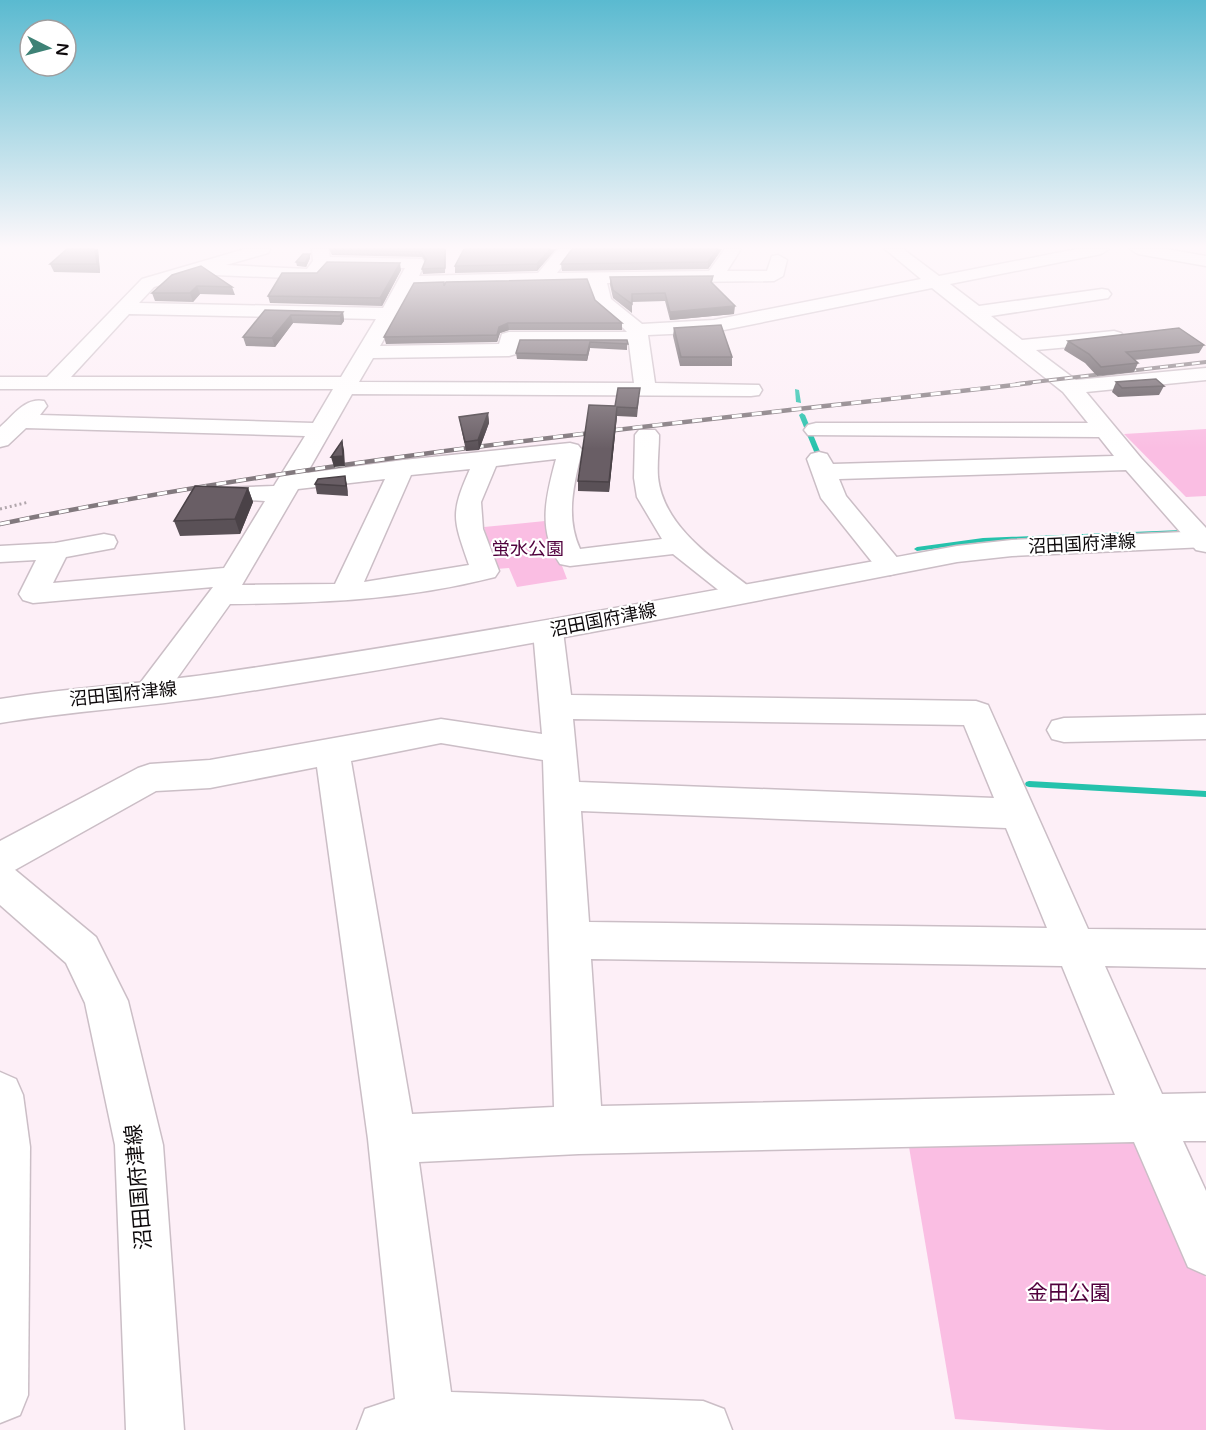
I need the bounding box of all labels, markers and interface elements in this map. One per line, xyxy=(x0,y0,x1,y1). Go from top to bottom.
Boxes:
north arrow xyxy=(18,18,78,78)
text: N xyxy=(51,42,73,57)
street label: 沼田国府津線 xyxy=(1027,530,1137,558)
park label: 蛍水公園 xyxy=(492,538,564,560)
street label: 沼田国府津線 xyxy=(548,599,658,641)
street label: 沼田国府津線 xyxy=(68,677,178,711)
street label: 沼田国府津線 xyxy=(121,1123,157,1251)
park label: 金田公園 xyxy=(1027,1281,1111,1306)

